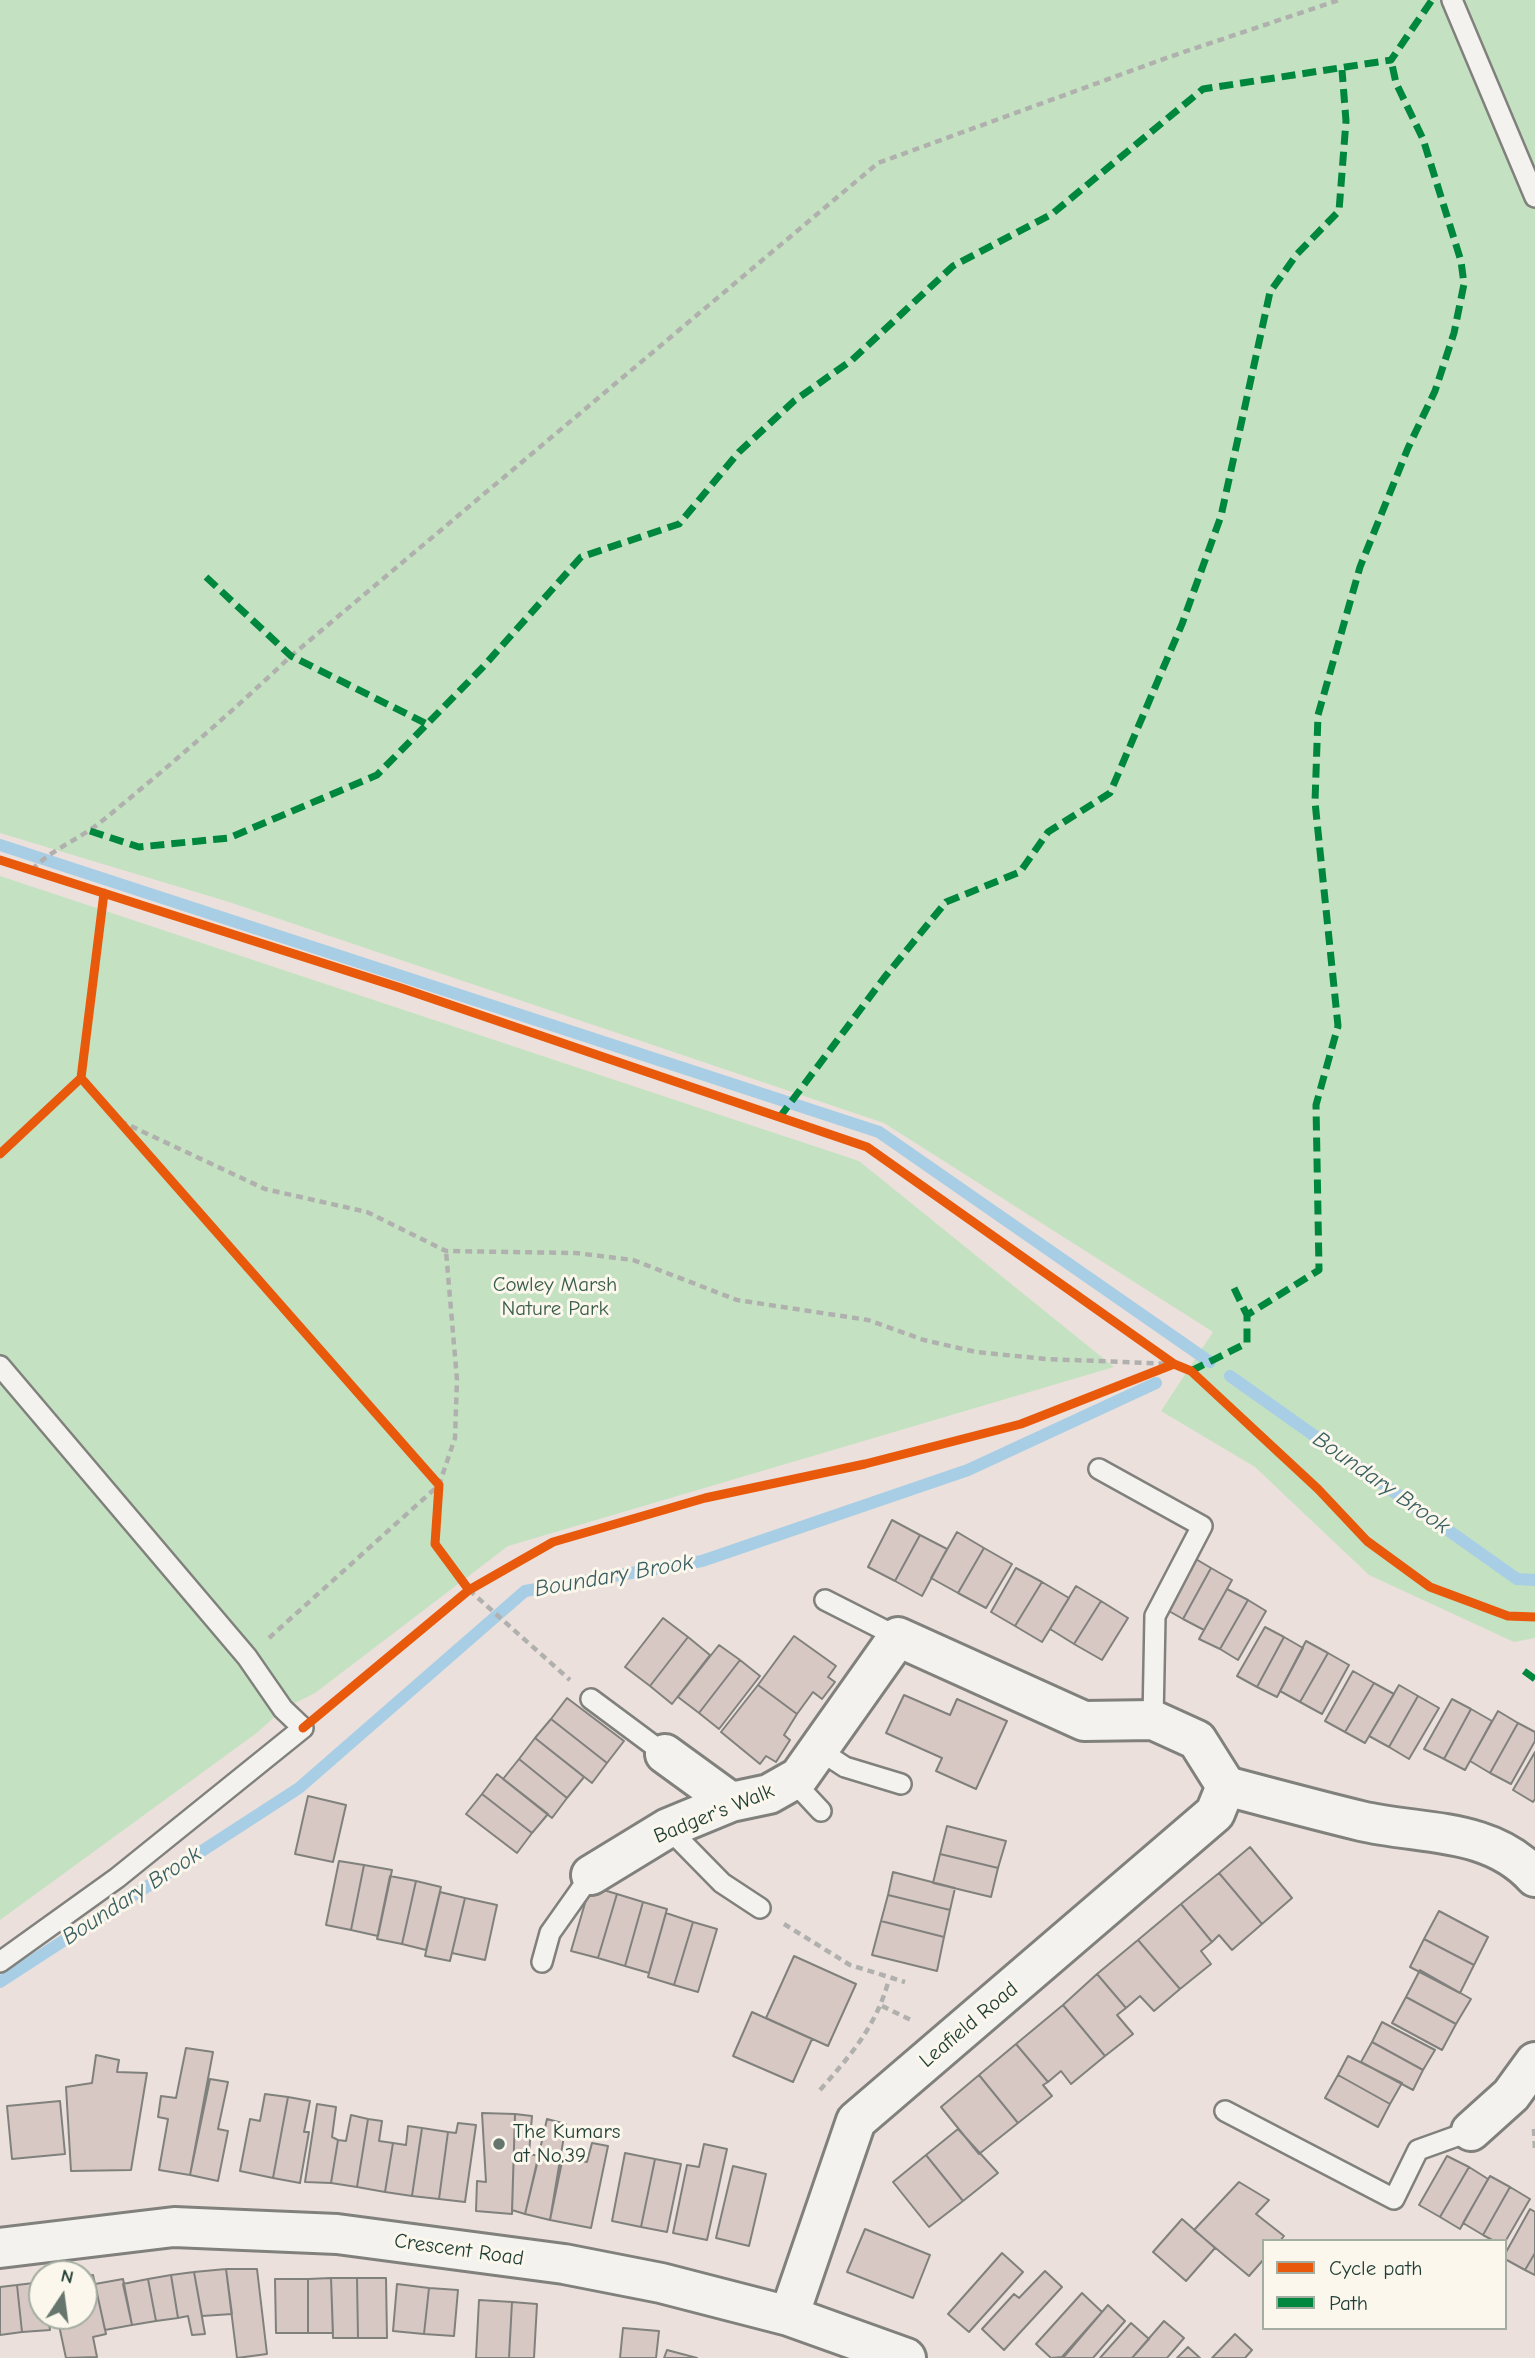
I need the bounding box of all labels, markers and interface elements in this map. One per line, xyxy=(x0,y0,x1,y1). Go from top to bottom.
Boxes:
park label: Cowley Marsh Nature Park xyxy=(493,1272,617,1322)
water label: Boundary Brook xyxy=(1307,1426,1455,1540)
water label: Boundary Brook xyxy=(533,1548,695,1604)
street label: Badger's Walk xyxy=(650,1778,778,1850)
water label: Boundary Brook xyxy=(57,1841,207,1951)
street label: Leafield Road xyxy=(915,1977,1023,2073)
place label: The Kumars at No.39 xyxy=(513,2119,621,2169)
marker: The Kumars at No.39 xyxy=(491,2136,507,2152)
street label: Crescent Road xyxy=(393,2228,525,2272)
legend xyxy=(1262,2239,1507,2330)
text: Cycle path xyxy=(1329,2256,1422,2280)
north arrow xyxy=(28,2260,98,2330)
text: N xyxy=(59,2264,76,2289)
text: Path xyxy=(1329,2291,1368,2315)

